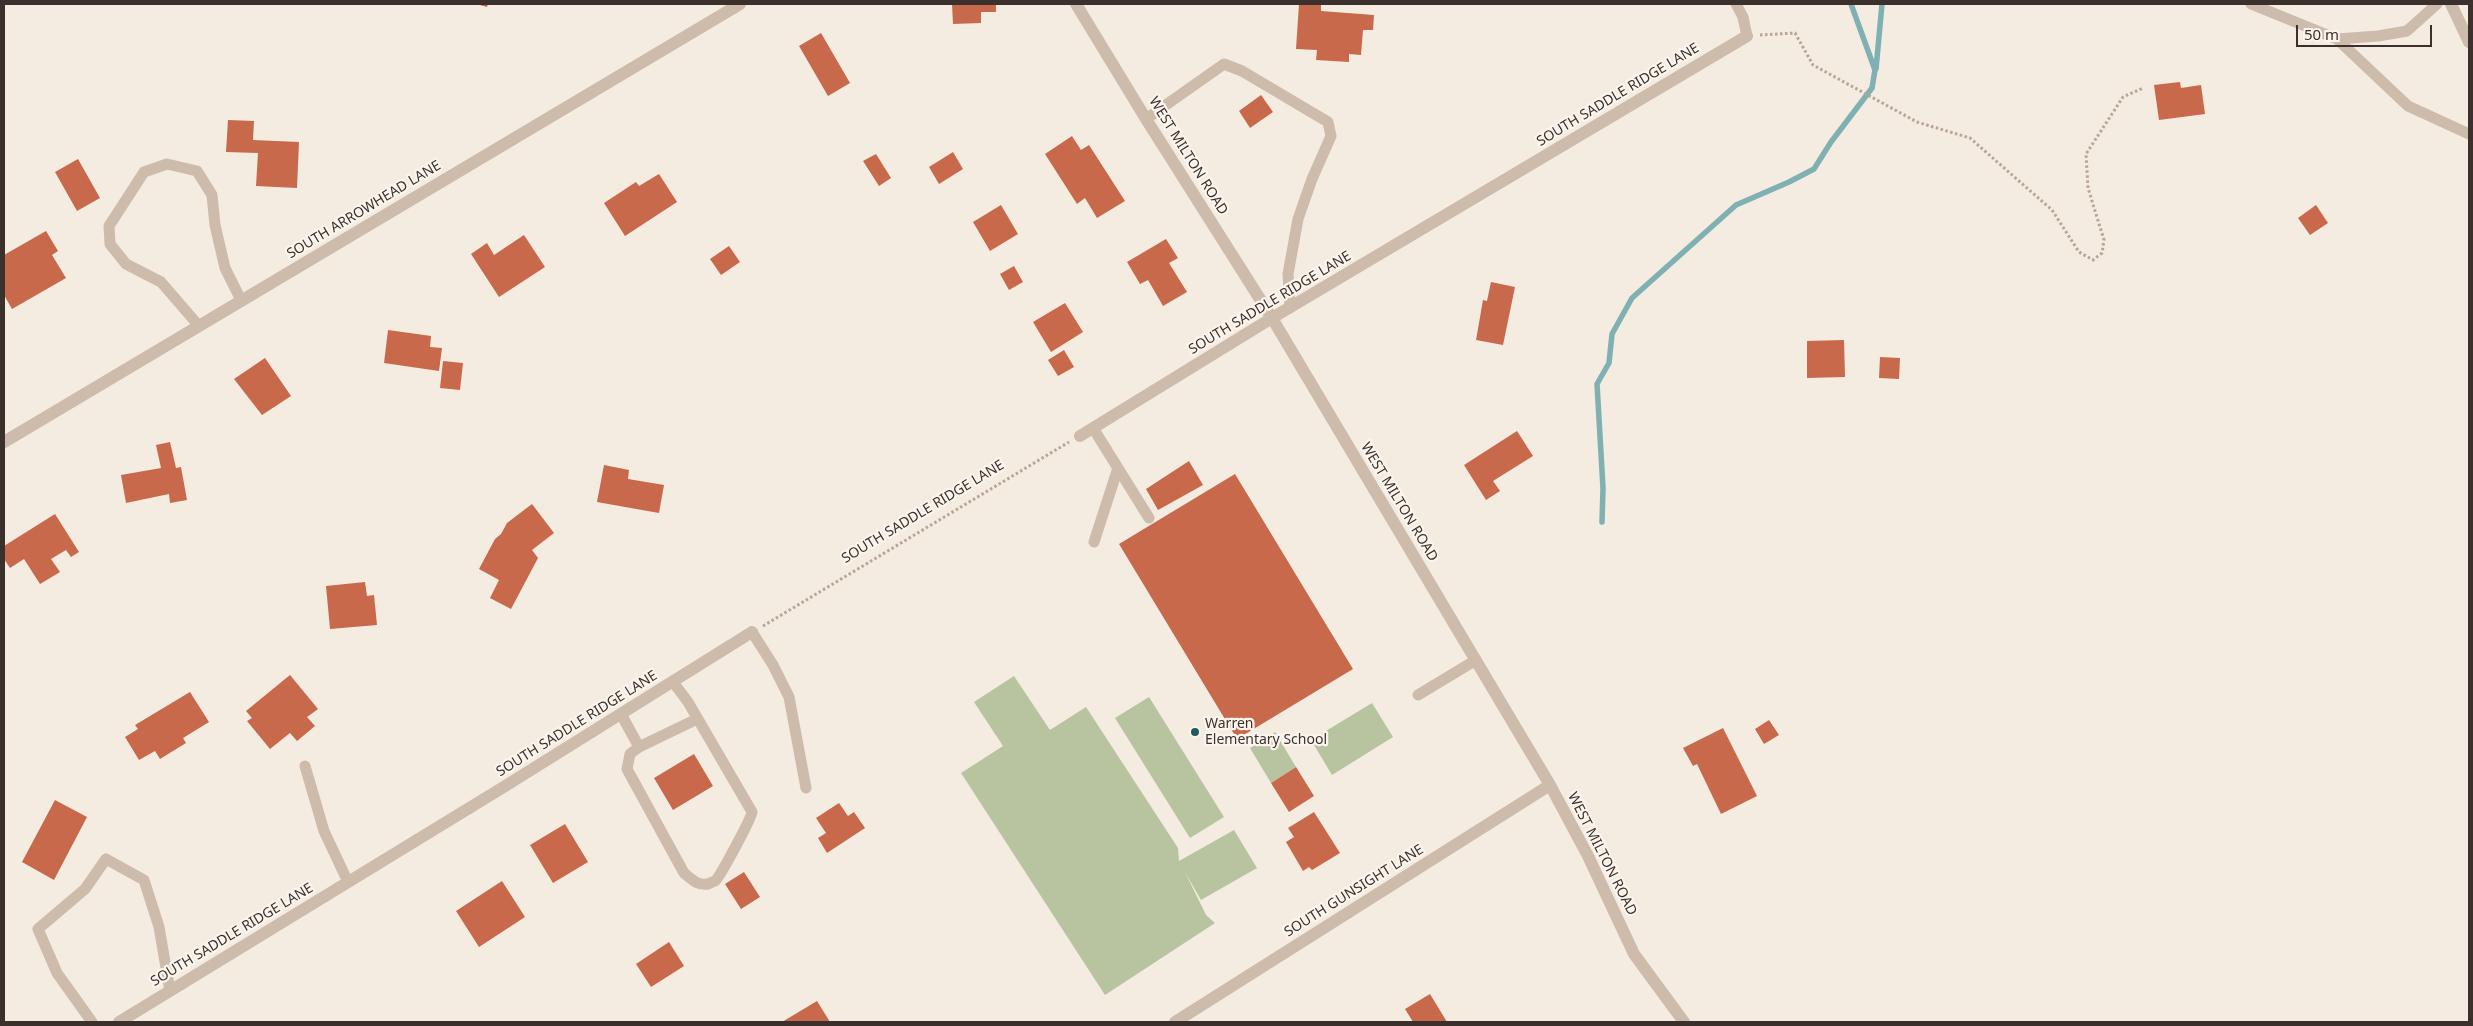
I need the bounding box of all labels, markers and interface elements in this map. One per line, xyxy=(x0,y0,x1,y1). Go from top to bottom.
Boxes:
scale bar xyxy=(2298,15,2434,47)
text: 50 m xyxy=(2304,24,2339,44)
street label: SOUTH SADDLE RIDGE LANE xyxy=(1534,40,1702,150)
street label: WEST MILTON ROAD xyxy=(1145,94,1231,218)
street label: SOUTH ARROWHEAD LANE xyxy=(284,157,444,263)
street label: SOUTH SADDLE RIDGE LANE xyxy=(1186,248,1354,358)
street label: WEST MILTON ROAD xyxy=(1357,440,1441,564)
street label: SOUTH SADDLE RIDGE LANE xyxy=(839,457,1007,567)
street label: SOUTH SADDLE RIDGE LANE xyxy=(493,667,661,781)
place label: Warren Elementary School xyxy=(1205,716,1327,749)
marker: Warren Elementary School xyxy=(1189,726,1201,738)
street label: WEST MILTON ROAD xyxy=(1564,790,1640,918)
street label: SOUTH GUNSIGHT LANE xyxy=(1281,841,1427,941)
street label: SOUTH SADDLE RIDGE LANE xyxy=(148,880,316,990)

